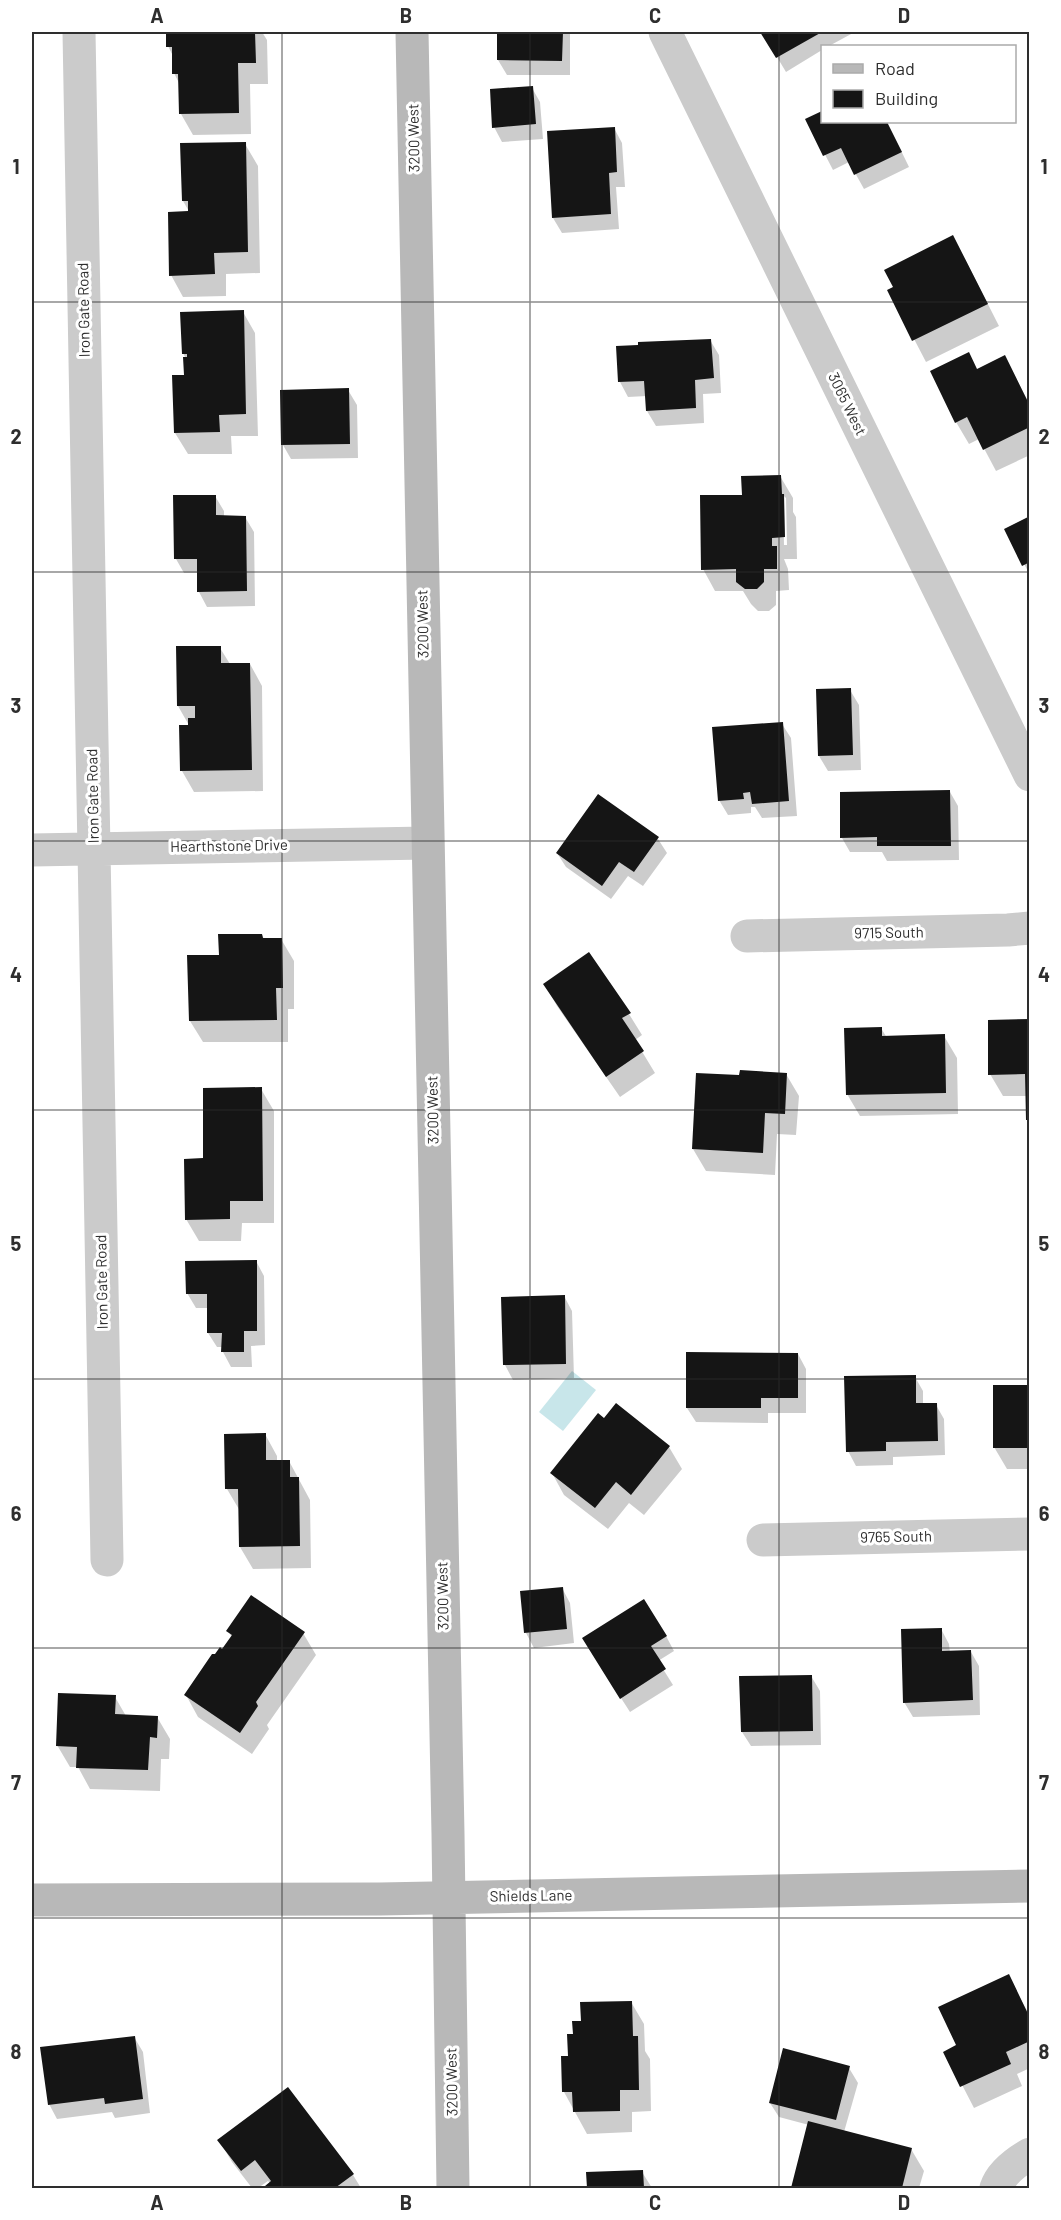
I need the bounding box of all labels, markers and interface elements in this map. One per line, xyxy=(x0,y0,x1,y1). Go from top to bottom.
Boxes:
text: A xyxy=(150,3,164,27)
text: B xyxy=(400,3,412,27)
text: C xyxy=(649,3,661,27)
text: D xyxy=(898,3,910,27)
legend xyxy=(821,45,1016,123)
text: Road xyxy=(875,57,915,79)
text: Building xyxy=(875,87,938,109)
street label: 3200 West xyxy=(403,104,423,173)
text: 1 xyxy=(12,154,20,178)
text: 1 xyxy=(1040,154,1048,178)
street label: Iron Gate Road xyxy=(73,263,93,357)
street label: 3065 West xyxy=(825,369,871,438)
text: 2 xyxy=(10,424,22,448)
text: 2 xyxy=(1038,424,1050,448)
street label: 3200 West xyxy=(412,590,432,659)
text: 3 xyxy=(11,693,21,717)
text: 3 xyxy=(1039,693,1049,717)
street label: Iron Gate Road xyxy=(82,749,102,843)
street label: Hearthstone Drive xyxy=(170,835,288,855)
street label: 9715 South xyxy=(854,922,924,942)
text: 4 xyxy=(10,962,22,986)
text: 4 xyxy=(1038,962,1050,986)
street label: 3200 West xyxy=(422,1076,442,1145)
text: 5 xyxy=(11,1231,22,1255)
text: 5 xyxy=(1039,1231,1050,1255)
street label: Iron Gate Road xyxy=(91,1235,111,1329)
text: 6 xyxy=(11,1501,22,1525)
text: 6 xyxy=(1039,1501,1050,1525)
street label: 9765 South xyxy=(860,1526,932,1546)
street label: 3200 West xyxy=(432,1562,452,1631)
text: 7 xyxy=(11,1770,21,1794)
text: 7 xyxy=(1039,1770,1049,1794)
street label: Shields Lane xyxy=(489,1885,572,1905)
text: 8 xyxy=(11,2039,22,2063)
text: 8 xyxy=(1039,2039,1050,2063)
street label: 3200 West xyxy=(441,2048,461,2117)
text: A xyxy=(150,2190,164,2214)
text: B xyxy=(400,2190,412,2214)
text: C xyxy=(649,2190,661,2214)
text: D xyxy=(898,2190,910,2214)

